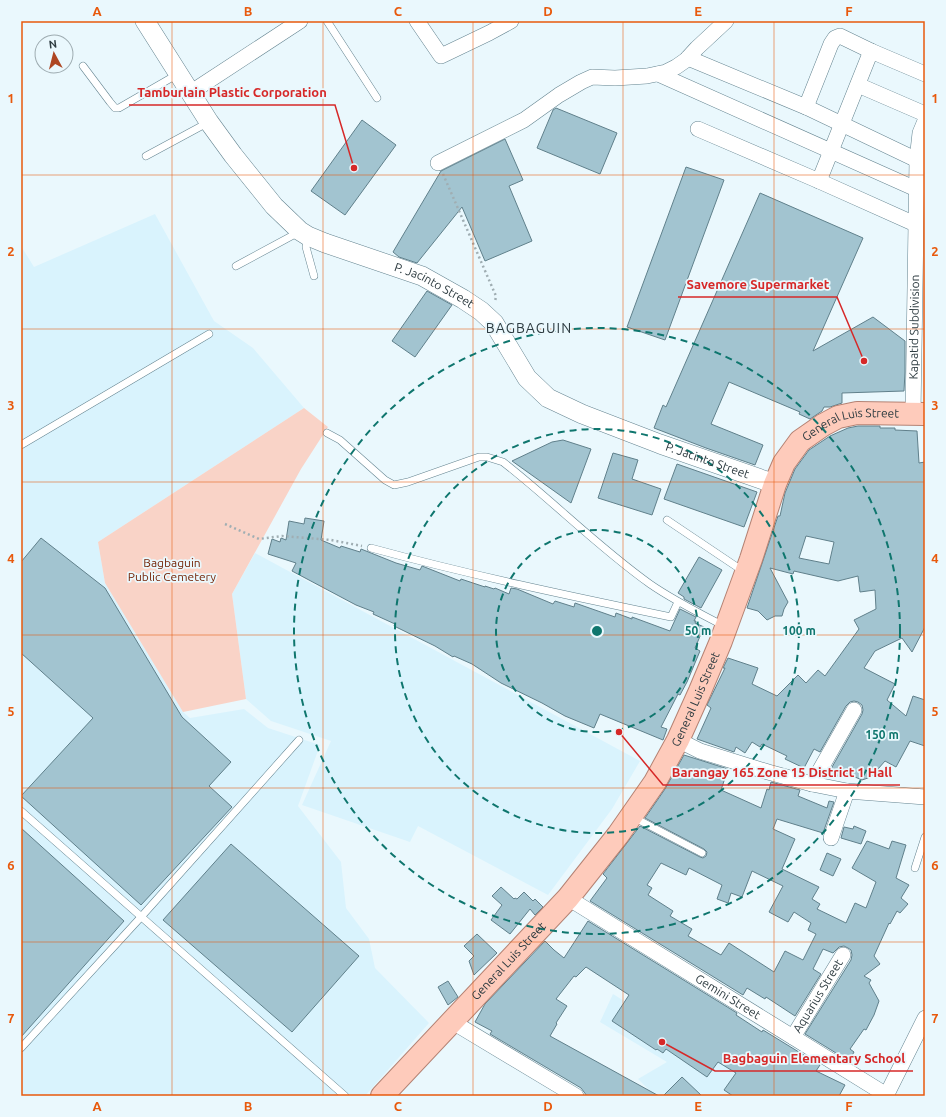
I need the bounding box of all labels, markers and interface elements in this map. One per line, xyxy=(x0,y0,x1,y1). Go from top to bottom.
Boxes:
text: A xyxy=(92,4,102,18)
text: B xyxy=(244,4,253,18)
text: C xyxy=(394,4,403,18)
text: D xyxy=(543,4,553,18)
text: E xyxy=(694,4,702,18)
text: F xyxy=(845,4,853,18)
north arrow xyxy=(34,34,74,74)
text: N xyxy=(48,38,58,51)
callout: Tamburlain Plastic Corporation xyxy=(129,80,335,105)
text: Tamburlain Plastic Corporation xyxy=(137,85,327,99)
text: 1 xyxy=(7,91,15,105)
text: 1 xyxy=(931,91,939,105)
text: 2 xyxy=(7,244,15,258)
text: 2 xyxy=(931,244,939,258)
street label: P. Jacinto Street xyxy=(393,260,477,311)
callout: Savemore Supermarket xyxy=(678,272,837,297)
street label: Kapatid Subdivision xyxy=(907,274,921,380)
text: Savemore Supermarket xyxy=(687,277,830,291)
district label: BAGBAGUIN xyxy=(486,320,572,336)
text: 3 xyxy=(7,398,15,412)
text: 3 xyxy=(931,398,939,412)
street label: General Luis Street xyxy=(800,406,899,443)
street label: P. Jacinto Street xyxy=(664,440,751,481)
text: 4 xyxy=(7,551,15,565)
text: 4 xyxy=(931,551,939,565)
park label: Bagbaguin Public Cemetery xyxy=(128,556,216,583)
centre of rings xyxy=(590,624,604,638)
text: 50 m xyxy=(685,624,711,637)
text: 100 m xyxy=(782,624,816,637)
street label: General Luis Street xyxy=(669,650,722,749)
text: 5 xyxy=(7,704,15,718)
text: 5 xyxy=(931,704,939,718)
text: 150 m xyxy=(865,728,899,741)
callout: Barangay 165 Zone 15 District 1 Hall xyxy=(663,760,900,785)
text: Barangay 165 Zone 15 District 1 Hall xyxy=(672,765,892,779)
text: 6 xyxy=(7,858,15,872)
text: 6 xyxy=(931,858,939,872)
street label: General Luis Street xyxy=(469,919,548,1002)
street label: Aquarius Street xyxy=(790,956,845,1035)
street label: Gemini Street xyxy=(693,972,763,1022)
text: 7 xyxy=(7,1011,15,1025)
text: 7 xyxy=(931,1011,939,1025)
callout: Bagbaguin Elementary School xyxy=(715,1046,913,1071)
text: Bagbaguin Elementary School xyxy=(723,1051,905,1065)
text: A xyxy=(92,1099,102,1113)
text: B xyxy=(244,1099,253,1113)
text: C xyxy=(394,1099,403,1113)
text: D xyxy=(543,1099,553,1113)
text: E xyxy=(694,1099,702,1113)
text: F xyxy=(845,1099,853,1113)

